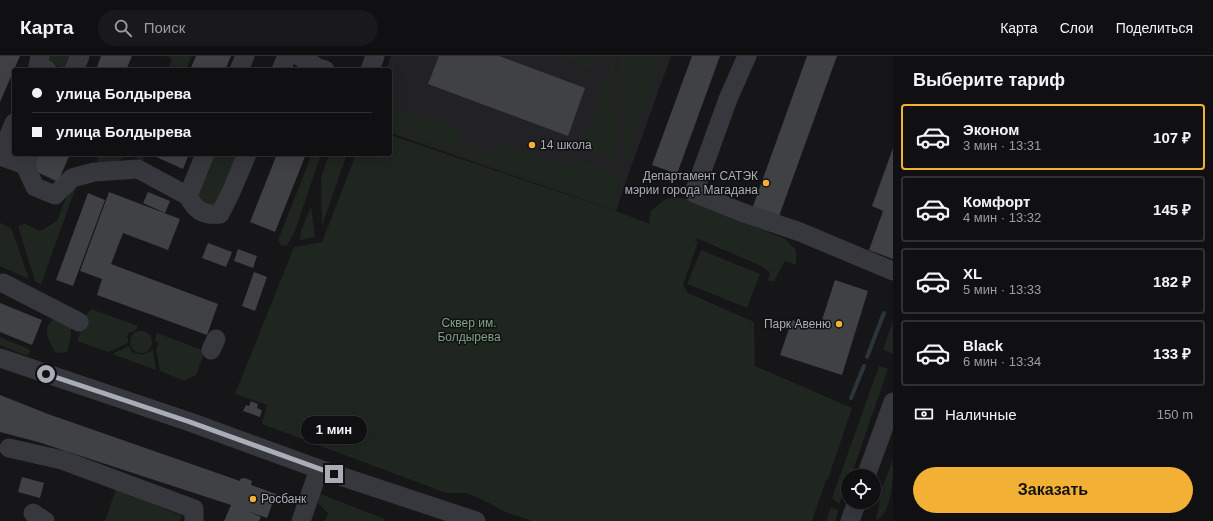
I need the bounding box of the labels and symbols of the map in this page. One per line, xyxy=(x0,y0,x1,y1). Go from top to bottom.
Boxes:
place label: 14 школа xyxy=(540,138,592,152)
marker: 14 школа xyxy=(527,140,537,150)
place label: Департамент САТЭК мэрии города Магадана xyxy=(625,169,758,197)
marker: Департамент САТЭК мэрии города Магадана xyxy=(761,178,771,188)
park label: Сквер им. Болдырева xyxy=(437,316,501,344)
place label: Парк Авеню xyxy=(764,317,831,331)
marker: Парк Авеню xyxy=(834,319,844,329)
route start xyxy=(37,365,55,383)
callout: 1 мин xyxy=(301,416,367,444)
route end xyxy=(325,465,343,483)
place label: Росбанк xyxy=(261,492,307,506)
marker: Росбанк xyxy=(248,494,258,504)

